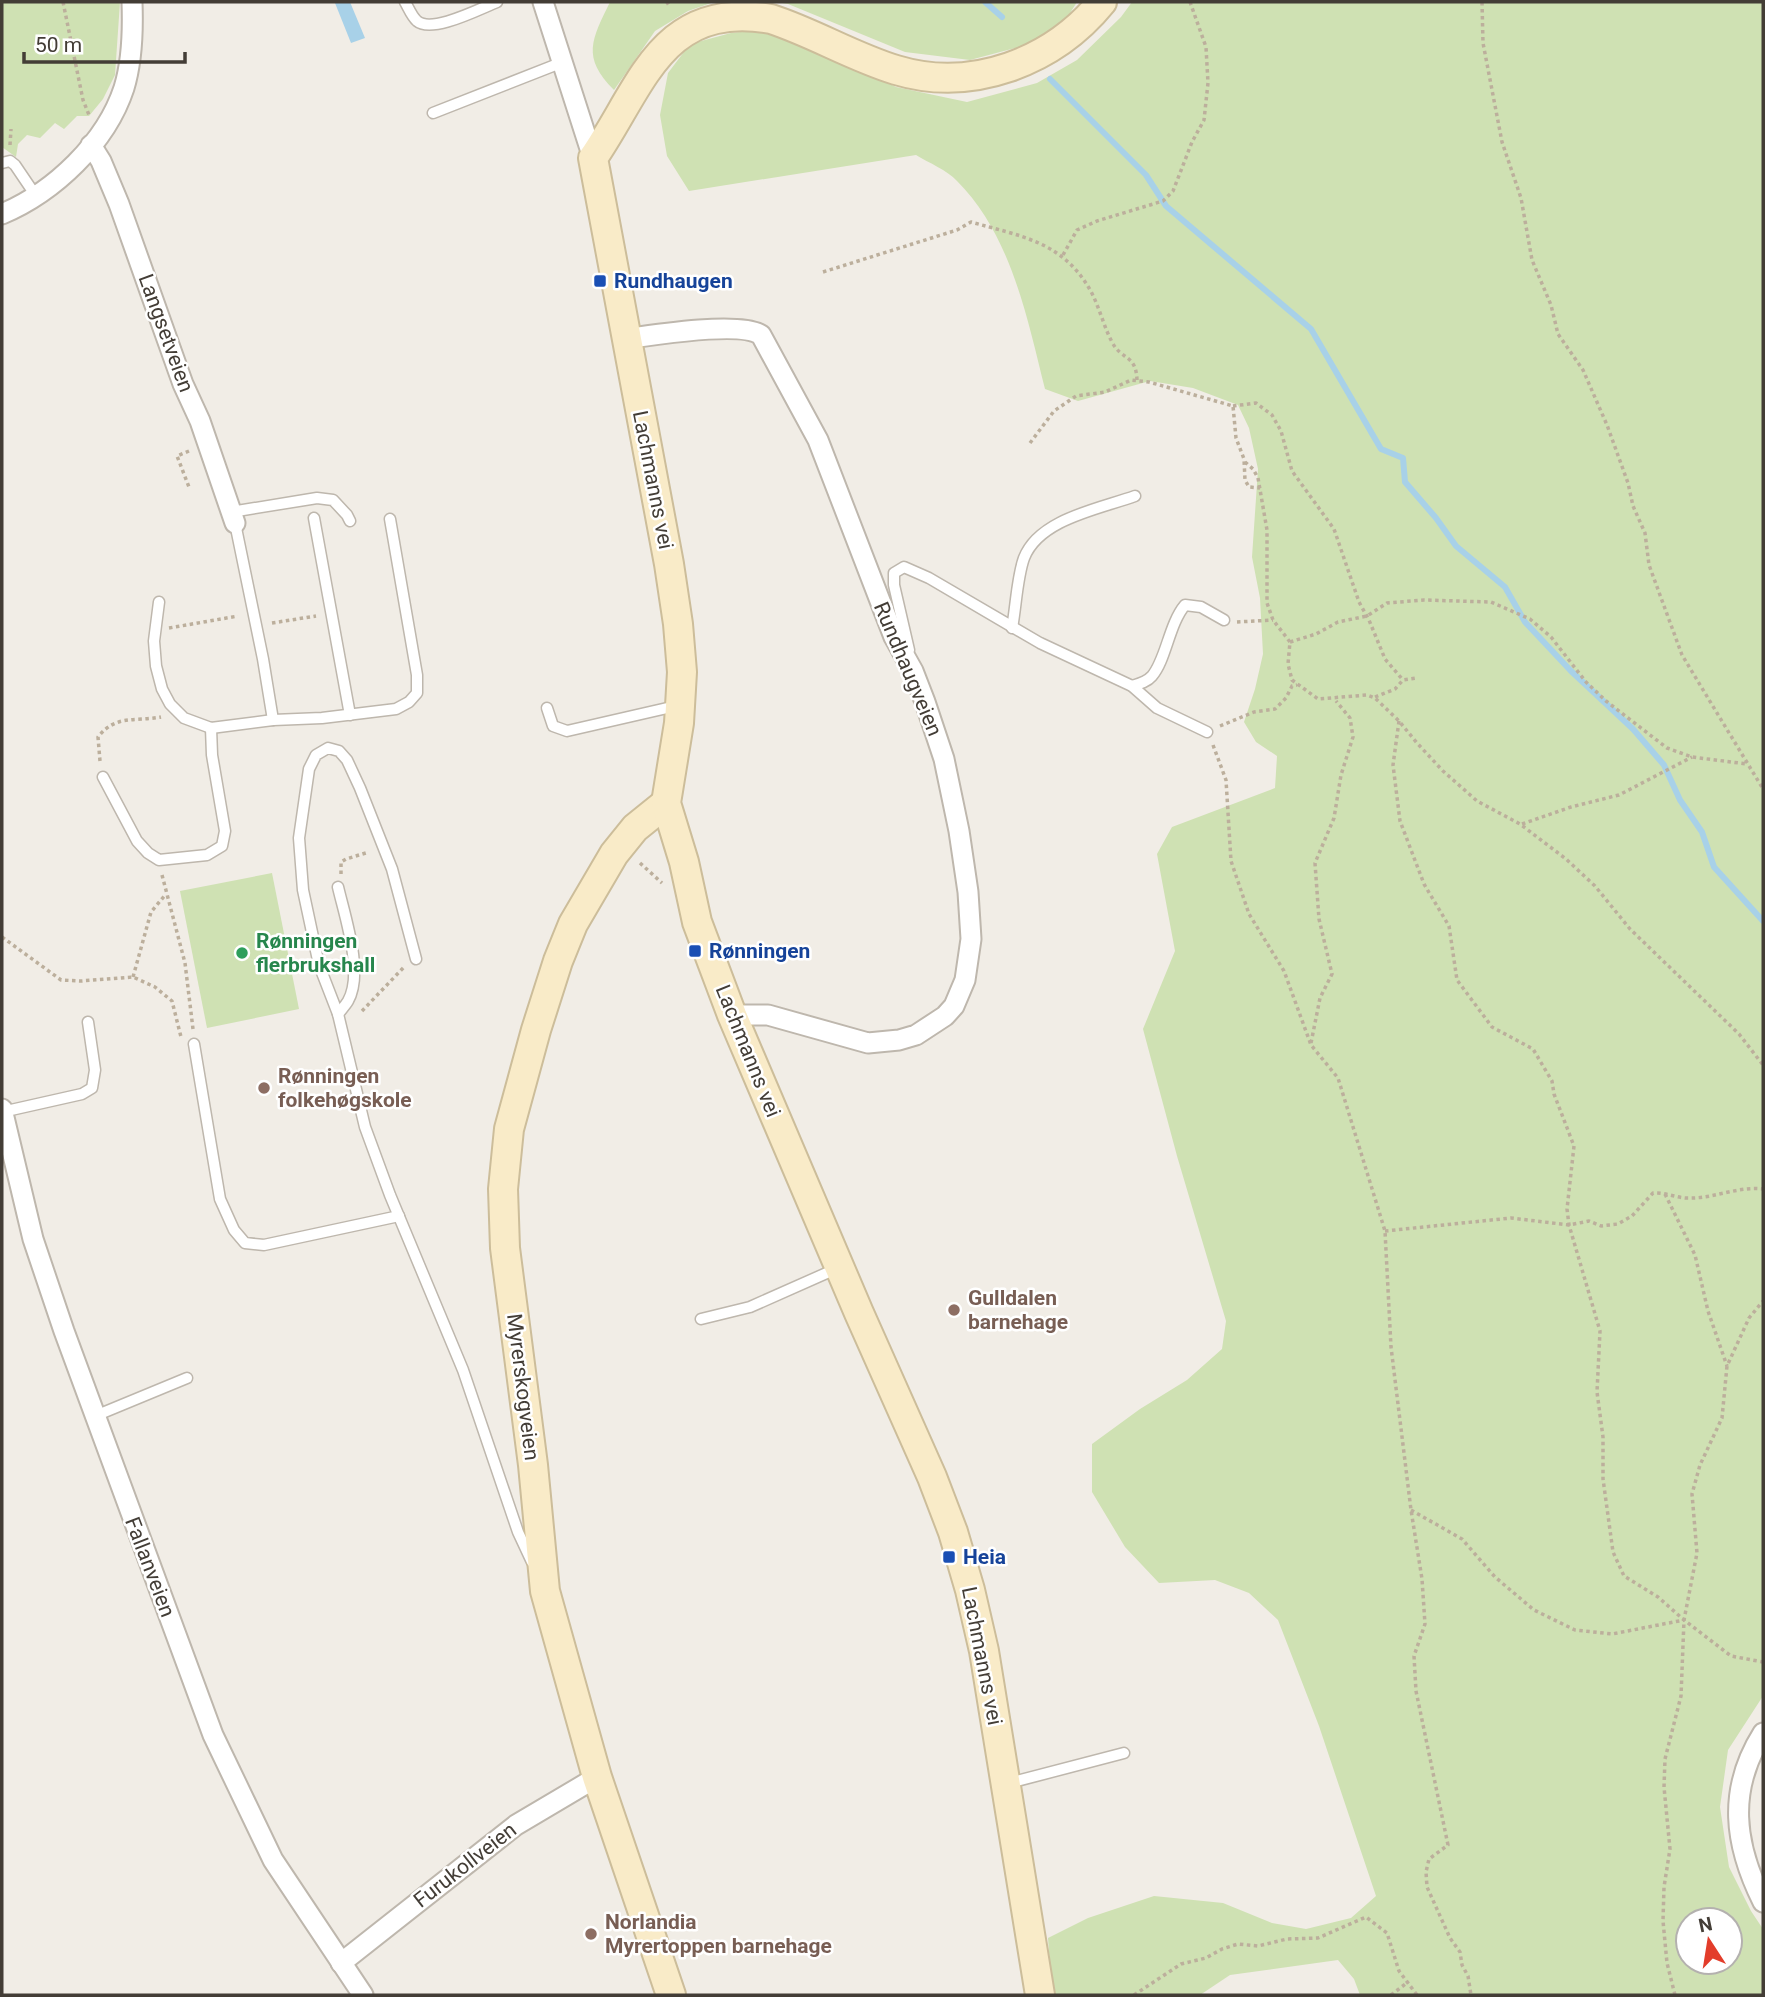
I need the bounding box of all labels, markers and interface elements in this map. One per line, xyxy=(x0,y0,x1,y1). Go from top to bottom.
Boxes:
scale bar xyxy=(24,21,186,65)
text: 50 m xyxy=(35,33,82,57)
place label: Rundhaugen xyxy=(614,269,733,293)
street label: Langsetveien xyxy=(134,271,198,395)
marker: Rundhaugen xyxy=(592,273,608,289)
street label: Lachmanns vei xyxy=(628,409,678,551)
street label: Rundhaugveien xyxy=(869,598,947,740)
place label: Rønningen flerbrukshall xyxy=(256,929,375,977)
place label: Rønningen xyxy=(709,939,810,963)
marker: Rønningen xyxy=(687,943,703,959)
marker: Rønningen flerbrukshall xyxy=(234,945,250,961)
street label: Lachmanns vei xyxy=(711,981,785,1121)
place label: Rønningen folkehøgskole xyxy=(278,1064,412,1112)
marker: Rønningen folkehøgskole xyxy=(256,1080,272,1096)
place label: Gulldalen barnehage xyxy=(968,1286,1068,1334)
marker: Gulldalen barnehage xyxy=(946,1302,962,1318)
street label: Myrerskogveien xyxy=(502,1312,544,1462)
street label: Fallanveien xyxy=(120,1514,180,1620)
place label: Heia xyxy=(963,1545,1006,1569)
marker: Heia xyxy=(941,1549,957,1565)
street label: Lachmanns vei xyxy=(957,1585,1007,1727)
street label: Furukollveien xyxy=(409,1818,521,1912)
north arrow xyxy=(1674,1906,1744,1976)
place label: Norlandia Myrertoppen barnehage xyxy=(605,1910,832,1958)
text: N xyxy=(1697,1912,1715,1938)
marker: Norlandia Myrertoppen barnehage xyxy=(583,1926,599,1942)

